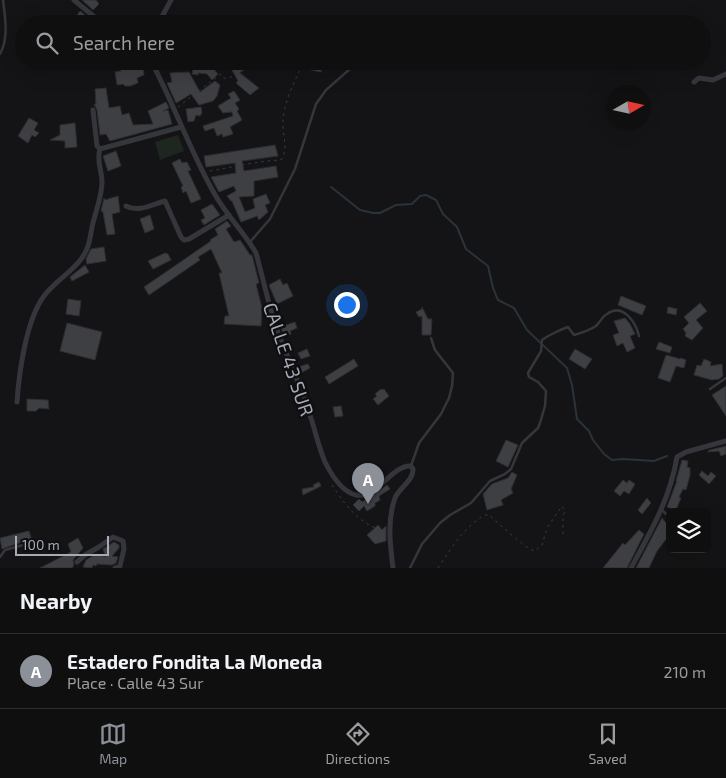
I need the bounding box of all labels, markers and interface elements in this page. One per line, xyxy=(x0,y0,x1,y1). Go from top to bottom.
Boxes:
search box xyxy=(15,15,711,70)
icon: search xyxy=(33,29,61,57)
text: Search here xyxy=(73,31,175,54)
north arrow xyxy=(606,85,651,130)
your location xyxy=(334,292,360,318)
street label: CALLE 43 SUR xyxy=(259,299,319,419)
pin: A xyxy=(352,463,384,504)
map controls xyxy=(666,508,711,553)
button: layers xyxy=(666,508,711,553)
scale bar xyxy=(15,533,109,556)
text: 100 m xyxy=(22,536,60,553)
text: Nearby xyxy=(20,588,92,613)
text: Estadero Fondita La Moneda xyxy=(67,650,322,673)
text: A xyxy=(31,662,41,681)
text: 210 m xyxy=(663,662,706,681)
text: Place · Calle 43 Sur xyxy=(67,673,204,692)
tab: Map xyxy=(99,720,127,767)
tab: Directions xyxy=(326,720,390,767)
tab: Saved xyxy=(588,720,627,767)

